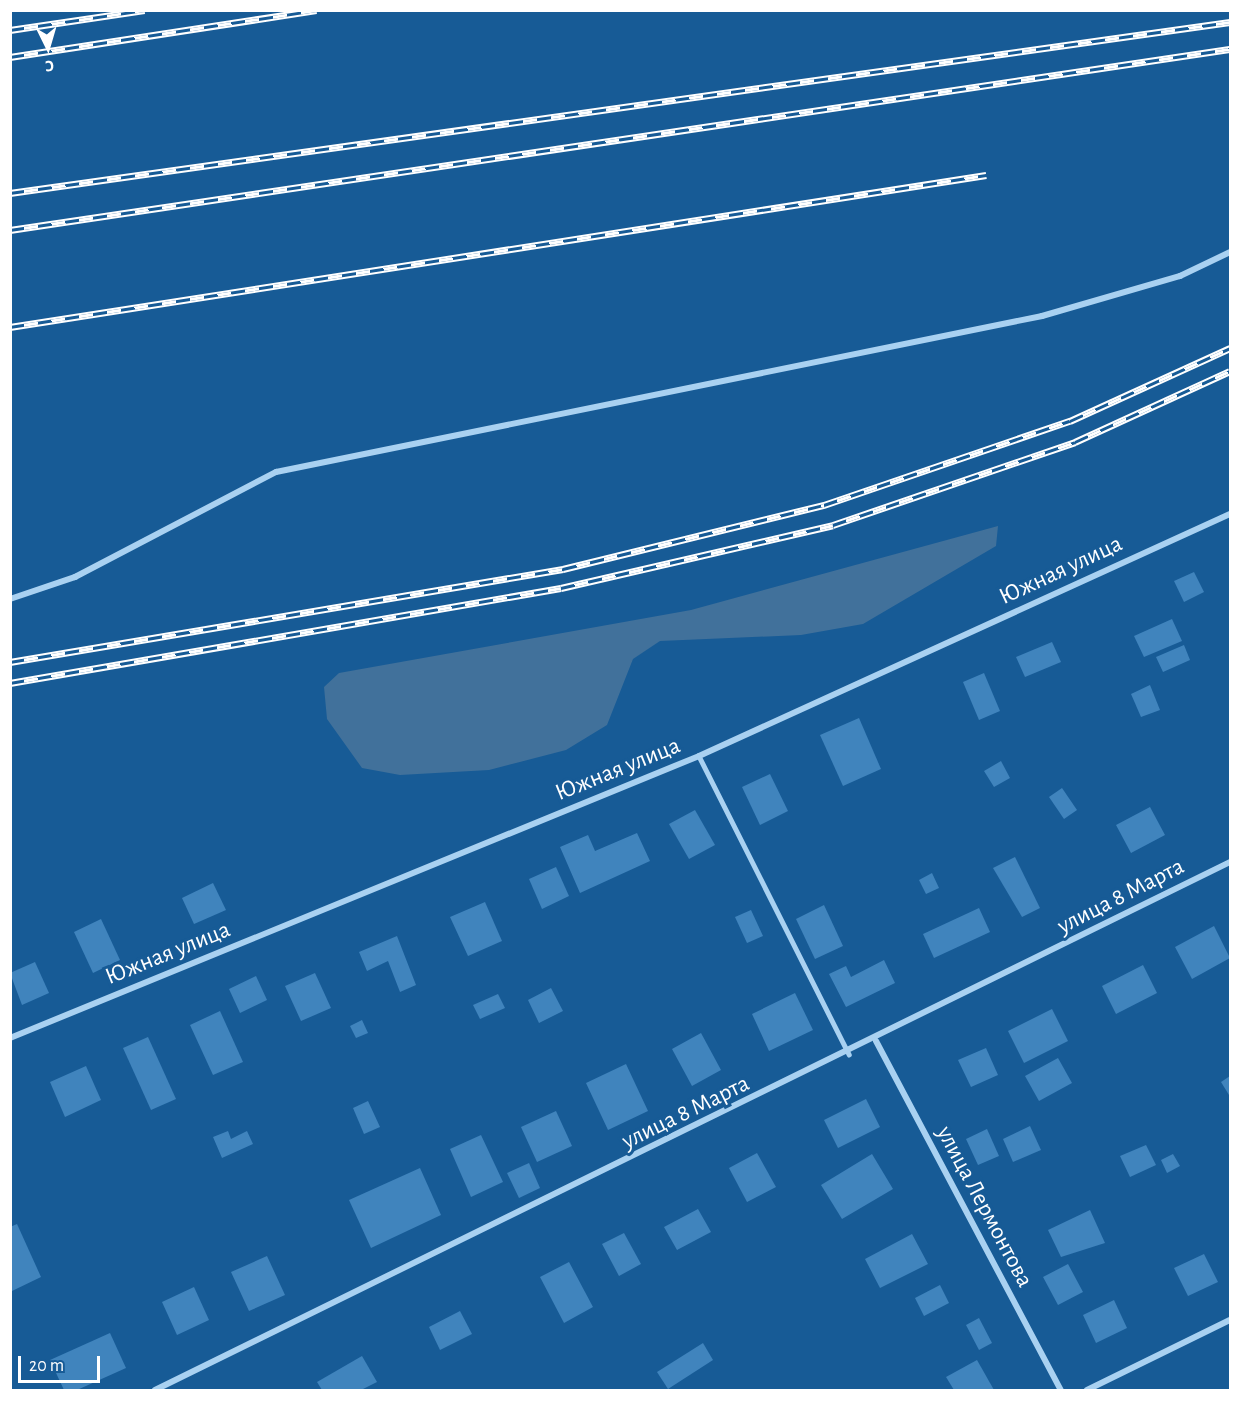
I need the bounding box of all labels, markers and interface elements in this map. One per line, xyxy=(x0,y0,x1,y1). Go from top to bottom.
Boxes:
north arrow xyxy=(18,18,78,78)
text: С xyxy=(44,58,55,74)
street label: Южная улица xyxy=(995,530,1127,612)
street label: Южная улица xyxy=(551,732,685,808)
street label: улица 8 Марта xyxy=(1053,853,1189,941)
street label: Южная улица xyxy=(101,916,235,992)
street label: улица 8 Марта xyxy=(617,1070,755,1156)
street label: улица Лермонтова xyxy=(929,1121,1039,1293)
scale bar xyxy=(21,1344,104,1382)
text: 20 m xyxy=(29,1357,64,1375)

